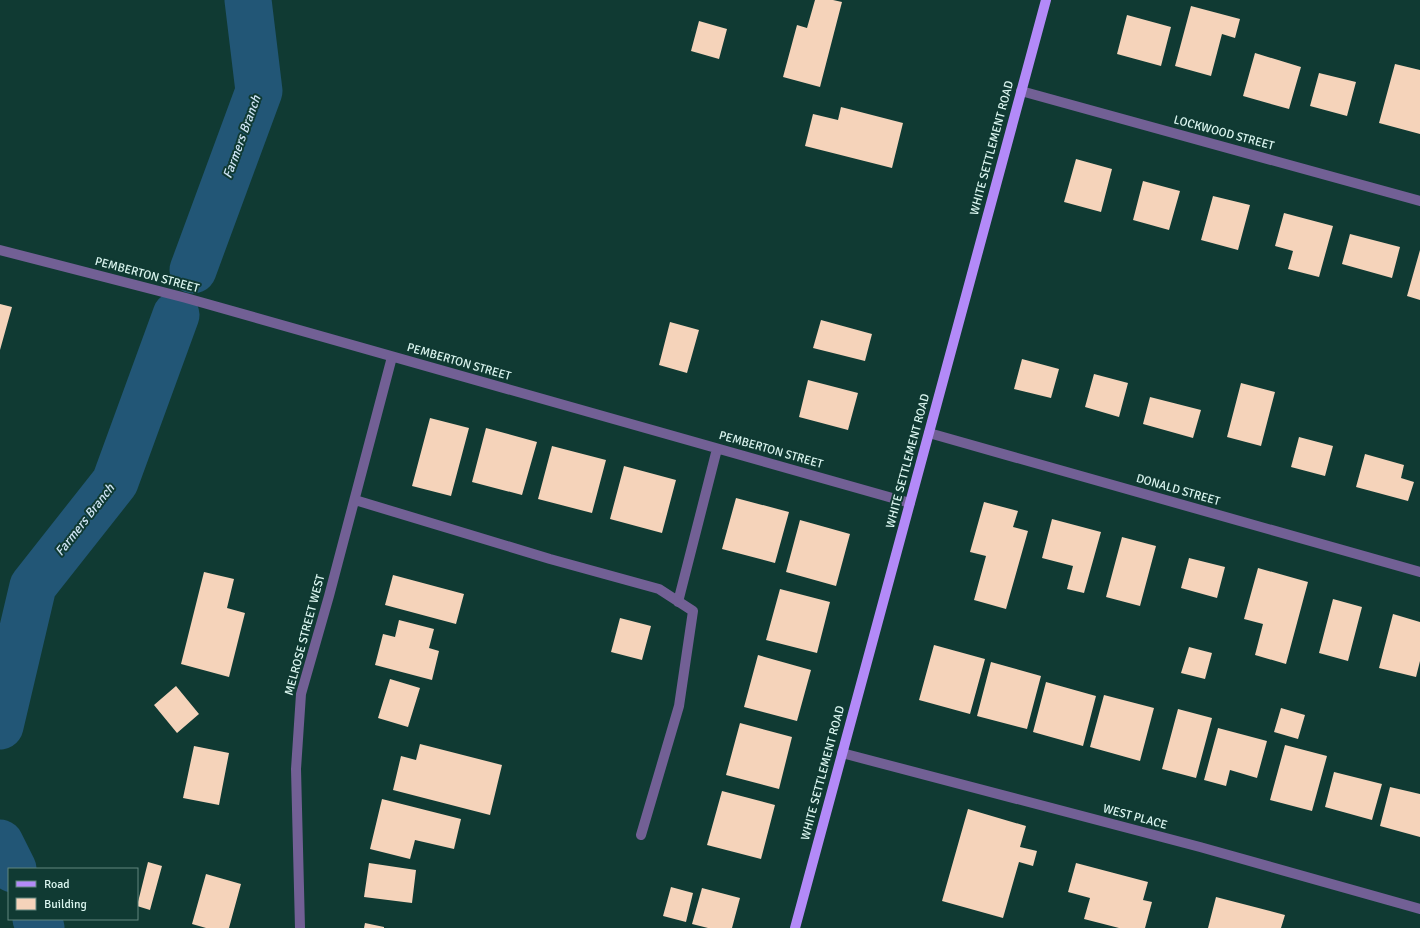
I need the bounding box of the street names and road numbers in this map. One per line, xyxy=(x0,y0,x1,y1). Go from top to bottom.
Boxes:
street label: WHITE SETTLEMENT ROAD xyxy=(967,79,1017,217)
street label: LOCKWOOD STREET xyxy=(1172,112,1276,154)
street label: PEMBERTON STREET xyxy=(93,254,201,296)
street label: PEMBERTON STREET xyxy=(405,340,513,384)
street label: WHITE SETTLEMENT ROAD xyxy=(883,392,933,530)
street label: PEMBERTON STREET xyxy=(717,428,825,472)
street label: DONALD STREET xyxy=(1134,471,1222,509)
street label: MELROSE STREET WEST xyxy=(282,573,328,697)
street label: WHITE SETTLEMENT ROAD xyxy=(798,704,848,842)
street label: WEST PLACE xyxy=(1101,801,1169,833)

